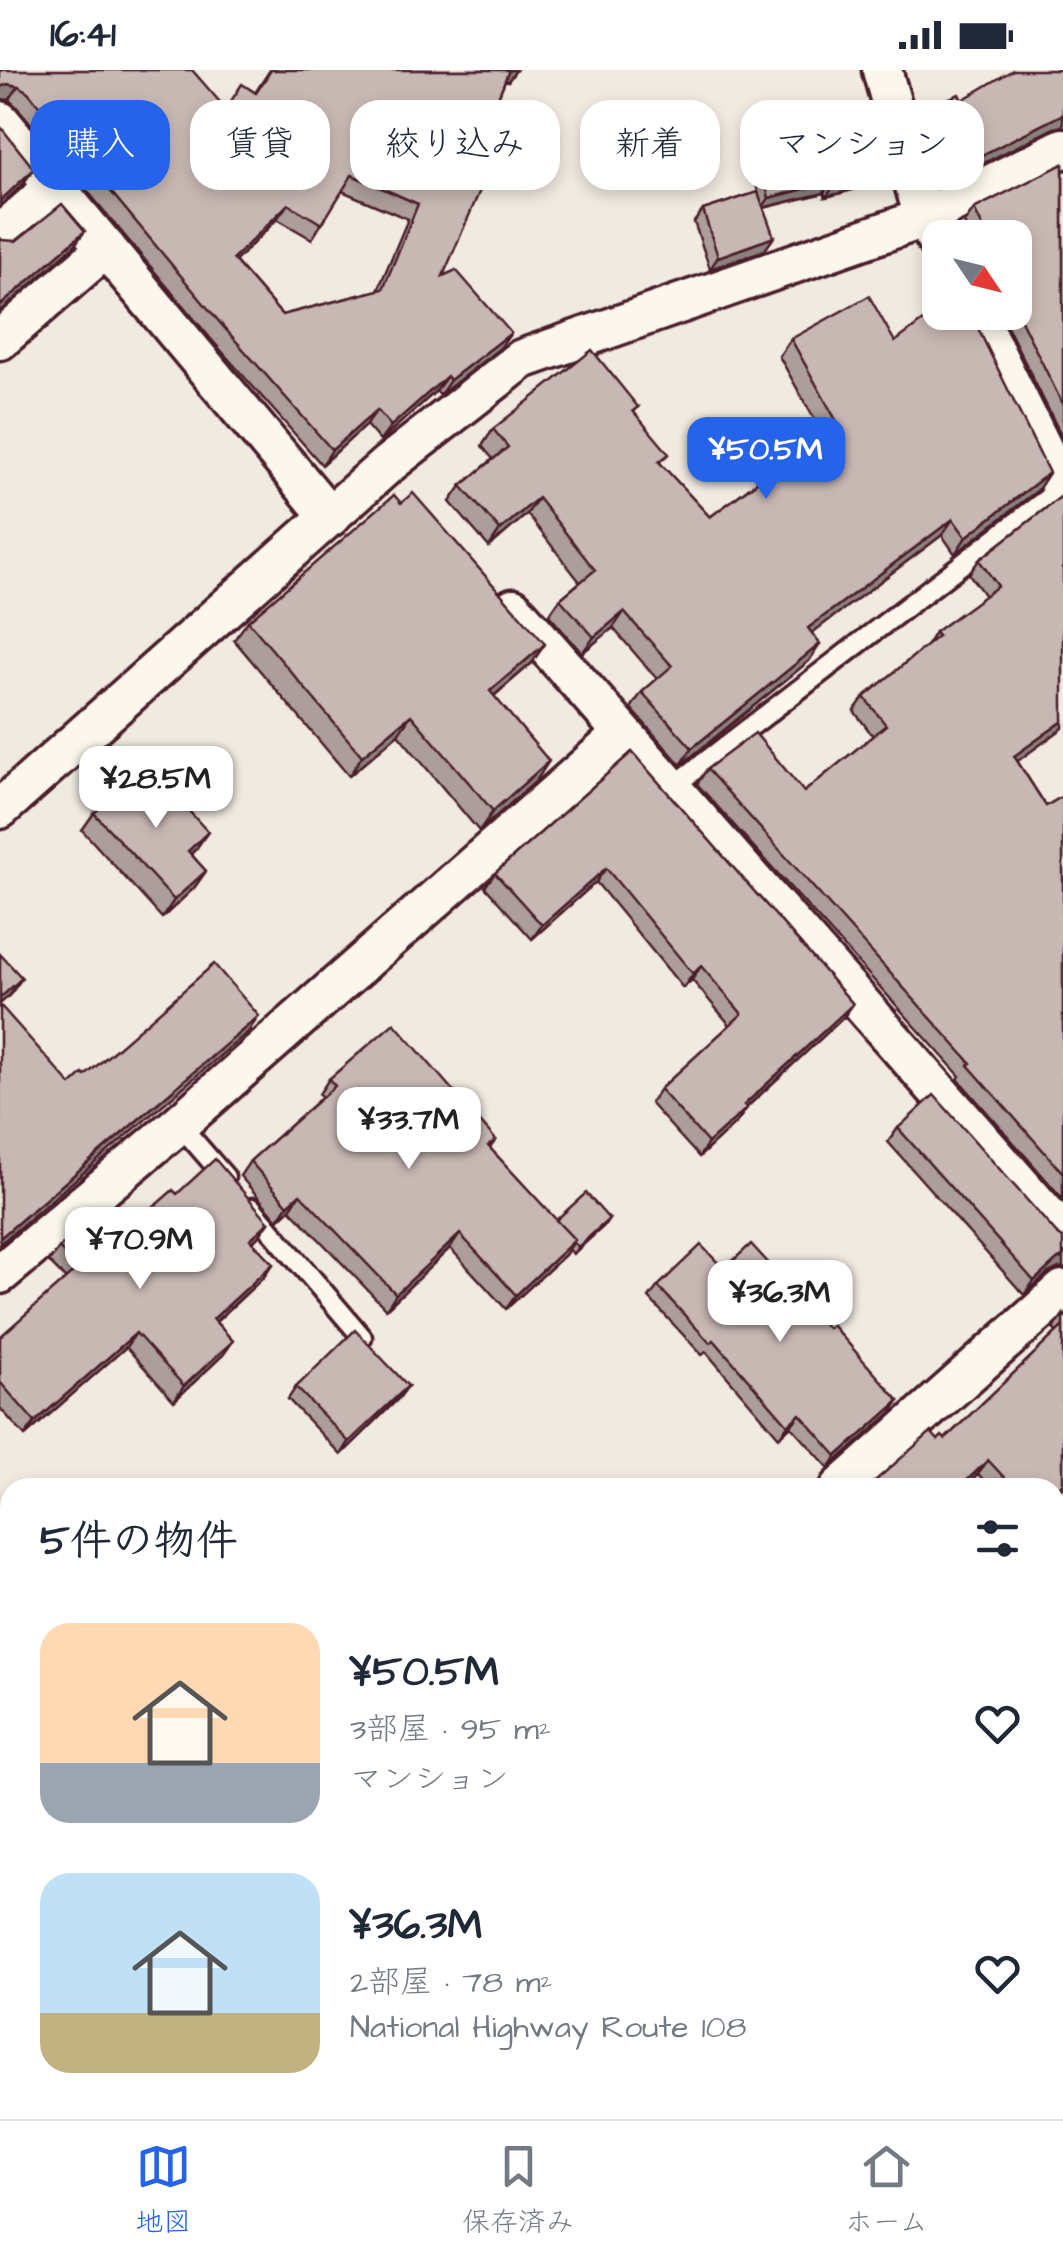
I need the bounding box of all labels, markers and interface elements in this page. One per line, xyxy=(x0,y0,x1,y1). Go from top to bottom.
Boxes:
text: 16:41 xyxy=(50,9,116,61)
chip: 購入 xyxy=(30,100,170,190)
chip: 賃貸 xyxy=(190,100,330,190)
chip: 絞り込み xyxy=(350,100,560,190)
chip: 新着 xyxy=(580,100,720,190)
chip: マンション xyxy=(740,100,984,190)
north arrow xyxy=(922,220,1032,330)
map controls xyxy=(922,220,1032,330)
pin: ¥50.5M xyxy=(685,417,847,502)
text: ¥50.5M xyxy=(709,427,823,472)
pin: ¥28.5M xyxy=(75,746,237,831)
text: ¥28.5M xyxy=(101,756,211,801)
pin: ¥33.7M xyxy=(328,1087,490,1172)
text: ¥33.7M xyxy=(359,1097,459,1142)
pin: ¥70.9M xyxy=(59,1207,221,1292)
text: ¥70.9M xyxy=(87,1217,193,1262)
pin: ¥36.3M xyxy=(699,1260,861,1345)
text: ¥36.3M xyxy=(730,1270,830,1315)
icon: filters xyxy=(970,1511,1025,1566)
text: 5件の物件 xyxy=(40,1513,238,1571)
text: ¥50.5M xyxy=(350,1644,499,1702)
icon: home xyxy=(120,1663,240,1783)
icon: heart xyxy=(970,1696,1025,1751)
text: 3部屋 · 95 m² xyxy=(350,1707,551,1752)
text: マンション xyxy=(350,1757,509,1802)
text: ¥36.3M xyxy=(350,1897,482,1955)
icon: home xyxy=(120,1913,240,2033)
icon: heart xyxy=(970,1946,1025,2001)
text: 2部屋 · 78 m² xyxy=(350,1960,553,2005)
text: National Highway Route 108 xyxy=(350,2005,747,2050)
tab: 地図 xyxy=(135,2139,191,2242)
tab: 保存済み xyxy=(462,2139,574,2242)
tab: ホーム xyxy=(845,2139,928,2242)

